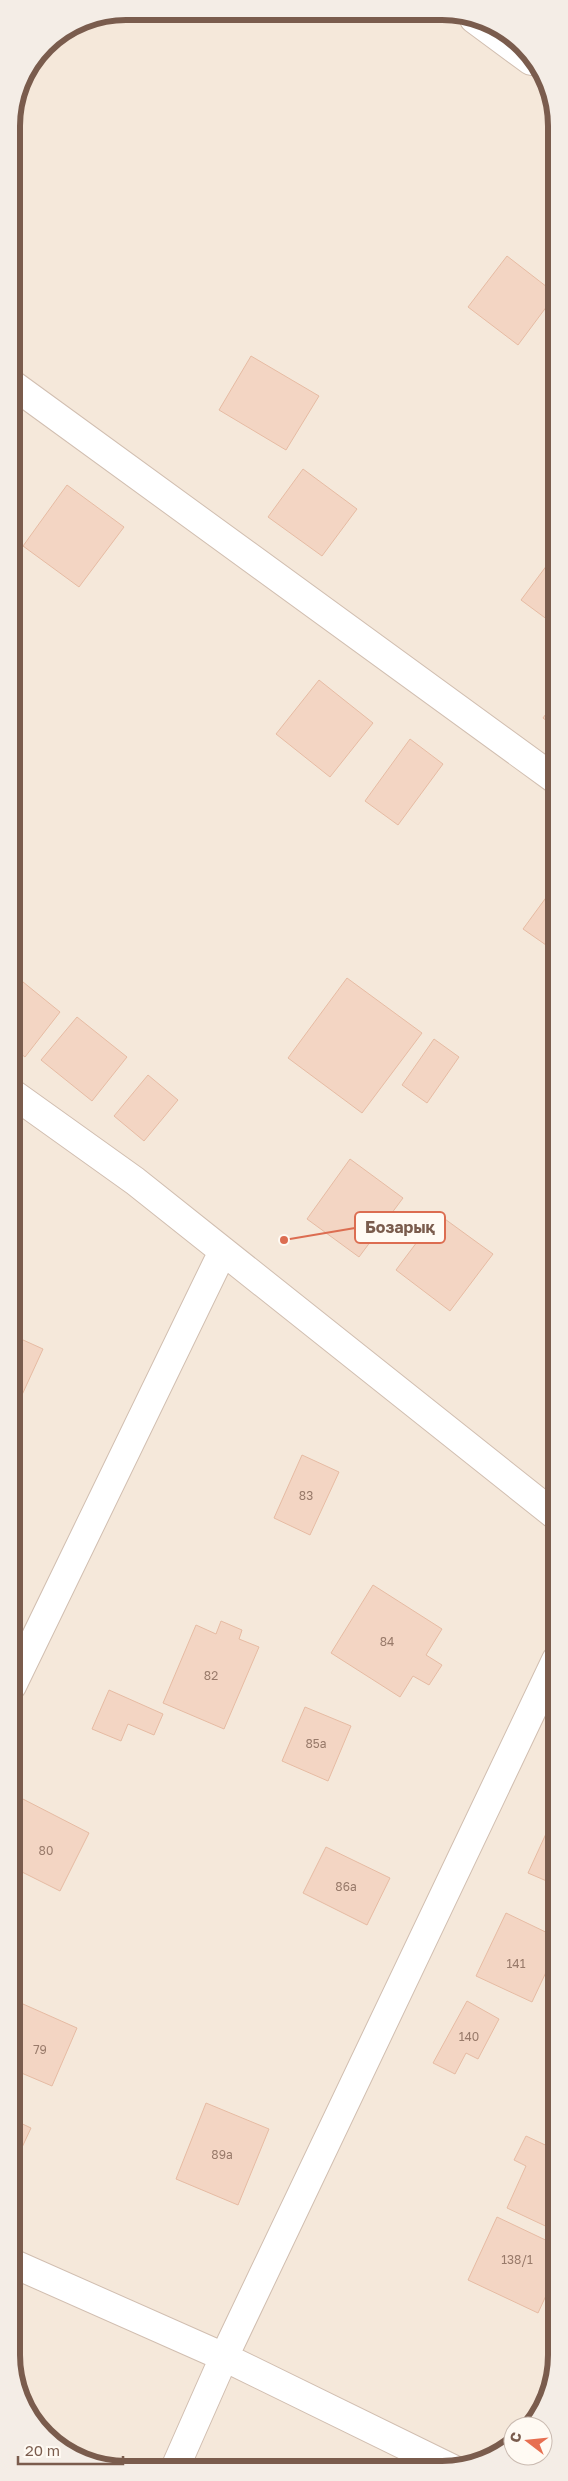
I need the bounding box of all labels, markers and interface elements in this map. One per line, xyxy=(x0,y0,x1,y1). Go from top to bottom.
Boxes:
callout: Бозарық xyxy=(355,1212,445,1243)
text: Бозарық xyxy=(365,1217,436,1237)
house number: 83 xyxy=(299,1488,313,1503)
house number: 84 xyxy=(380,1634,394,1649)
house number: 82 xyxy=(204,1668,218,1683)
house number: 85а xyxy=(305,1736,327,1751)
house number: 80 xyxy=(39,1843,53,1858)
house number: 86а xyxy=(335,1879,357,1894)
house number: 141 xyxy=(507,1956,526,1971)
house number: 140 xyxy=(459,2029,479,2044)
house number: 79 xyxy=(33,2042,47,2057)
house number: 89а xyxy=(211,2147,233,2162)
house number: 138/1 xyxy=(501,2252,533,2267)
north arrow xyxy=(503,2416,553,2466)
text: С xyxy=(505,2430,525,2444)
scale bar xyxy=(18,2434,122,2466)
text: 20 m xyxy=(25,2441,60,2459)

